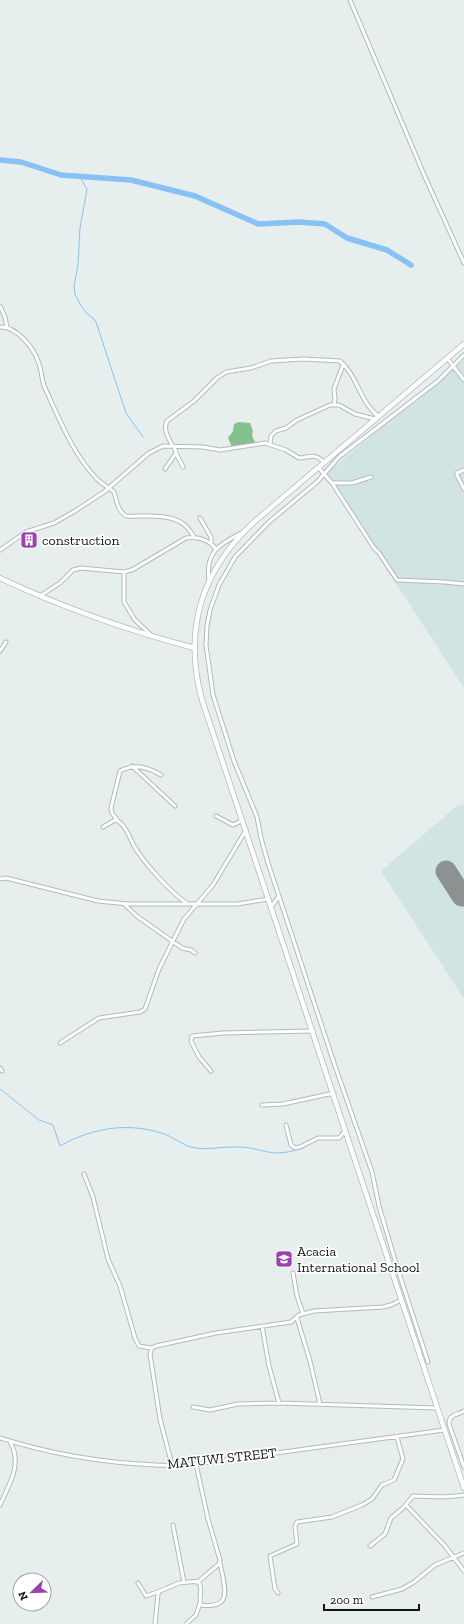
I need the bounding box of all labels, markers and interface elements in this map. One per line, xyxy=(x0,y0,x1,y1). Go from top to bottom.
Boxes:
building icon: construction xyxy=(19,530,39,550)
place label: construction xyxy=(42,532,120,549)
place label: Acacia International School xyxy=(297,1243,420,1276)
school or university icon: Acacia International School xyxy=(274,1249,294,1269)
street label: MATUWI STREET xyxy=(166,1444,278,1473)
north arrow xyxy=(12,1572,52,1612)
scale bar xyxy=(324,1586,419,1612)
text: N xyxy=(15,1589,31,1602)
text: 200 m xyxy=(330,1593,364,1607)

